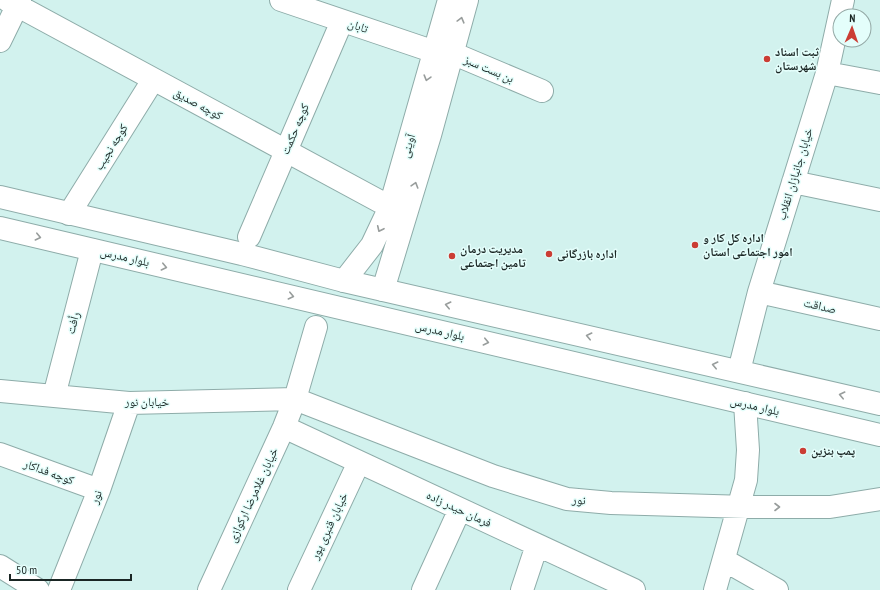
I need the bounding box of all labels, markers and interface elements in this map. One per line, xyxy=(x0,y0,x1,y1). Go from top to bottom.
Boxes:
north arrow xyxy=(832,8,872,48)
text: N xyxy=(849,11,856,25)
street label: تابان xyxy=(346,15,371,36)
one-way arrow xyxy=(456,17,465,24)
place label: ثبت اسناد شهرستان xyxy=(775,44,820,74)
street label: بن بست سبز xyxy=(461,51,516,86)
marker: ثبت اسناد شهرستان xyxy=(762,54,772,64)
one-way arrow xyxy=(423,74,432,81)
street label: کوچه صدیق xyxy=(171,84,225,123)
street label: کوچه حکمت xyxy=(277,101,312,157)
street label: کوچه نجیب xyxy=(91,121,131,173)
street label: خیابان جانبازان انقلاب xyxy=(773,125,816,222)
street label: آوینی xyxy=(397,131,419,160)
one-way arrow xyxy=(410,182,419,189)
one-way arrow xyxy=(377,224,385,232)
place label: اداره کل کار و امور اجتماعی استان xyxy=(703,230,793,260)
one-way arrow xyxy=(35,232,41,240)
marker: اداره کل کار و امور اجتماعی استان xyxy=(690,240,700,250)
place label: مدیریت درمان تامین اجتماعی xyxy=(460,241,526,271)
street label: بلوار مدرس xyxy=(99,244,151,270)
place label: اداره بازرگانی xyxy=(557,246,617,262)
marker: اداره بازرگانی xyxy=(544,249,554,259)
marker: مدیریت درمان تامین اجتماعی xyxy=(447,251,457,261)
one-way arrow xyxy=(161,262,168,270)
one-way arrow xyxy=(288,292,294,300)
street label: صداقت xyxy=(802,295,838,317)
one-way arrow xyxy=(445,301,451,309)
street label: رأفت xyxy=(62,310,83,336)
street label: بلوار مدرس xyxy=(414,318,466,344)
one-way arrow xyxy=(585,333,592,341)
one-way arrow xyxy=(483,338,489,346)
one-way arrow xyxy=(712,362,719,370)
one-way arrow xyxy=(839,391,845,399)
street label: بلوار مدرس xyxy=(729,393,781,419)
street label: خیابان نور xyxy=(124,394,170,409)
place label: پمپ بنزین xyxy=(811,443,856,459)
street label: خیابان غلامرضا ارکوازی xyxy=(224,445,282,545)
marker: پمپ بنزین xyxy=(798,446,808,456)
street label: کوچه فداکار xyxy=(21,455,76,488)
street label: فرمان حیدر زاده xyxy=(424,487,494,530)
street label: نور xyxy=(86,488,105,507)
street label: خیابان قنبری پور xyxy=(306,490,351,563)
street label: نور xyxy=(571,491,587,508)
one-way arrow xyxy=(774,503,780,511)
scale bar xyxy=(10,556,131,582)
text: 50 m xyxy=(16,562,37,577)

